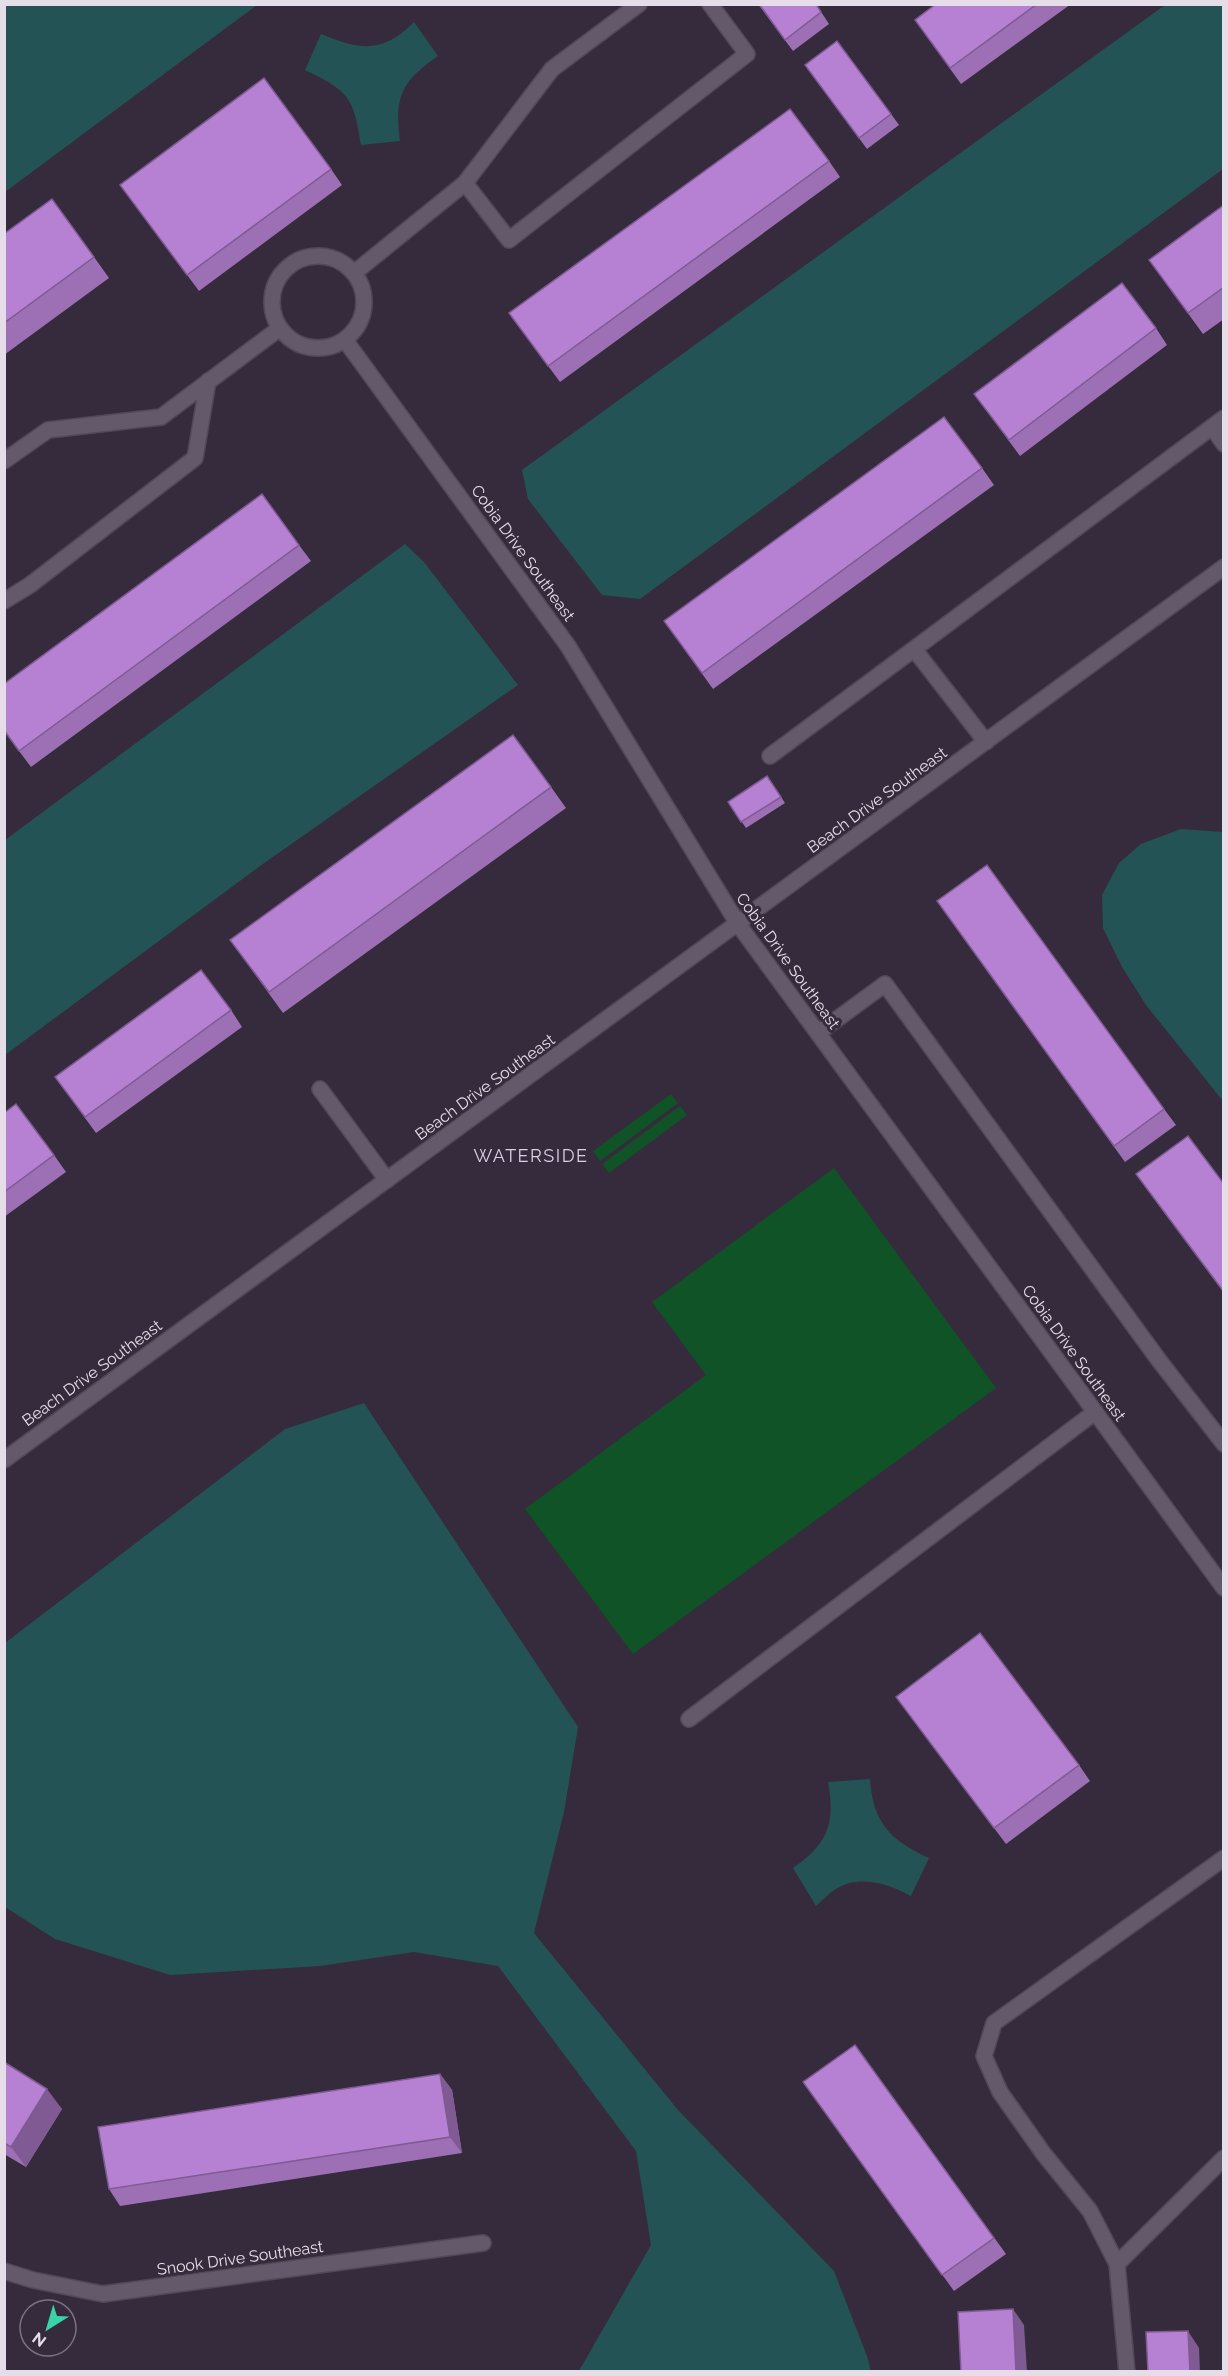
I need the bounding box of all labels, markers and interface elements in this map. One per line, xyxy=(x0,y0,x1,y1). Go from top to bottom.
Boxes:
street label: Cobia Drive Southeast xyxy=(467,481,579,625)
street label: Beach Drive Southeast xyxy=(804,743,951,857)
street label: Cobia Drive Southeast xyxy=(732,889,844,1033)
street label: Beach Drive Southeast xyxy=(412,1030,559,1144)
district label: WATERSIDE xyxy=(473,1145,589,1166)
street label: Cobia Drive Southeast xyxy=(1018,1281,1130,1425)
street label: Beach Drive Southeast xyxy=(19,1316,166,1430)
street label: Snook Drive Southeast xyxy=(156,2237,325,2279)
north arrow xyxy=(18,2298,78,2358)
text: N xyxy=(29,2328,50,2351)

